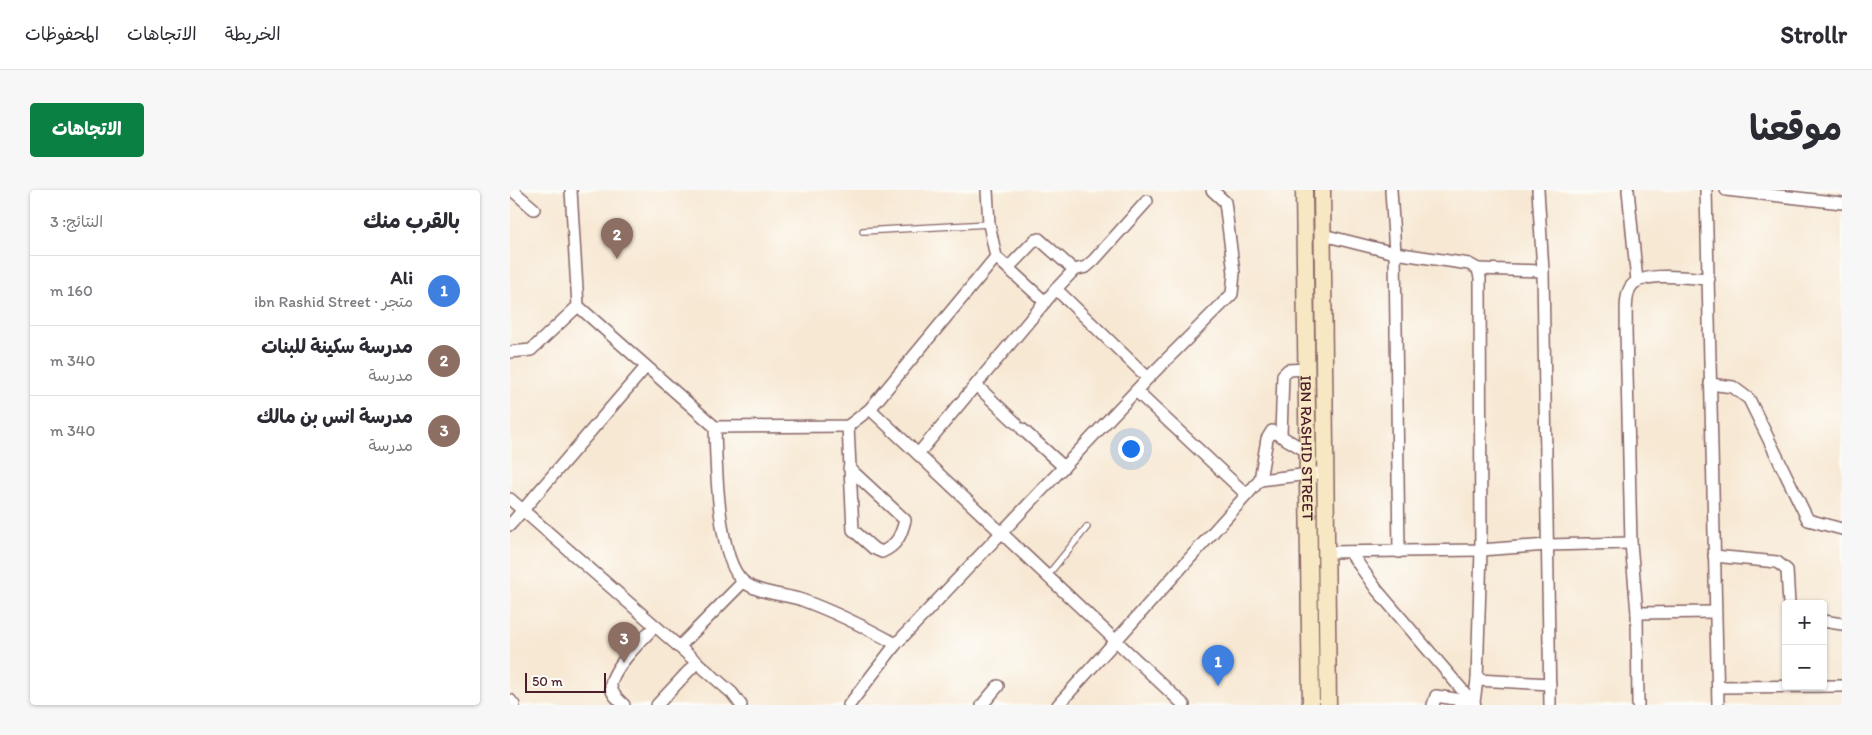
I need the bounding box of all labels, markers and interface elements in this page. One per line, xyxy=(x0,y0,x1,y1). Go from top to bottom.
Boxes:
text: Strollr xyxy=(1781,20,1847,49)
text: المحفوظات xyxy=(25,23,99,45)
text: الاتجاهات xyxy=(127,23,197,45)
text: الخريطة xyxy=(225,23,281,45)
button: الاتجاهات xyxy=(30,103,144,157)
text: موقعنا xyxy=(1749,107,1842,149)
text: بالقرب منك xyxy=(363,208,460,233)
text: النتائج: 3 xyxy=(50,212,103,231)
pin: 2 xyxy=(601,218,633,259)
text: Ali xyxy=(391,266,413,289)
text: 160 m xyxy=(50,281,93,300)
text: 1 xyxy=(440,281,448,300)
text: متجر · ibn Rashid Street xyxy=(254,292,413,311)
text: مدرسة سكينة للبنات xyxy=(261,335,413,358)
text: 340 m xyxy=(50,351,95,370)
text: 2 xyxy=(440,351,448,370)
text: مدرسة xyxy=(368,366,413,385)
street label: IBN RASHID STREET xyxy=(1297,375,1317,521)
text: مدرسة انس بن مالك xyxy=(257,405,413,428)
text: 340 m xyxy=(50,421,95,440)
text: 3 xyxy=(440,421,448,440)
text: مدرسة xyxy=(368,436,413,455)
your location xyxy=(1118,436,1144,462)
map controls xyxy=(1782,600,1827,690)
button: + xyxy=(1782,600,1827,645)
pin: 3 xyxy=(608,622,640,663)
pin: 1 xyxy=(1202,645,1234,686)
button: − xyxy=(1782,645,1827,690)
scale bar xyxy=(525,670,606,693)
text: 50 m xyxy=(532,673,563,690)

